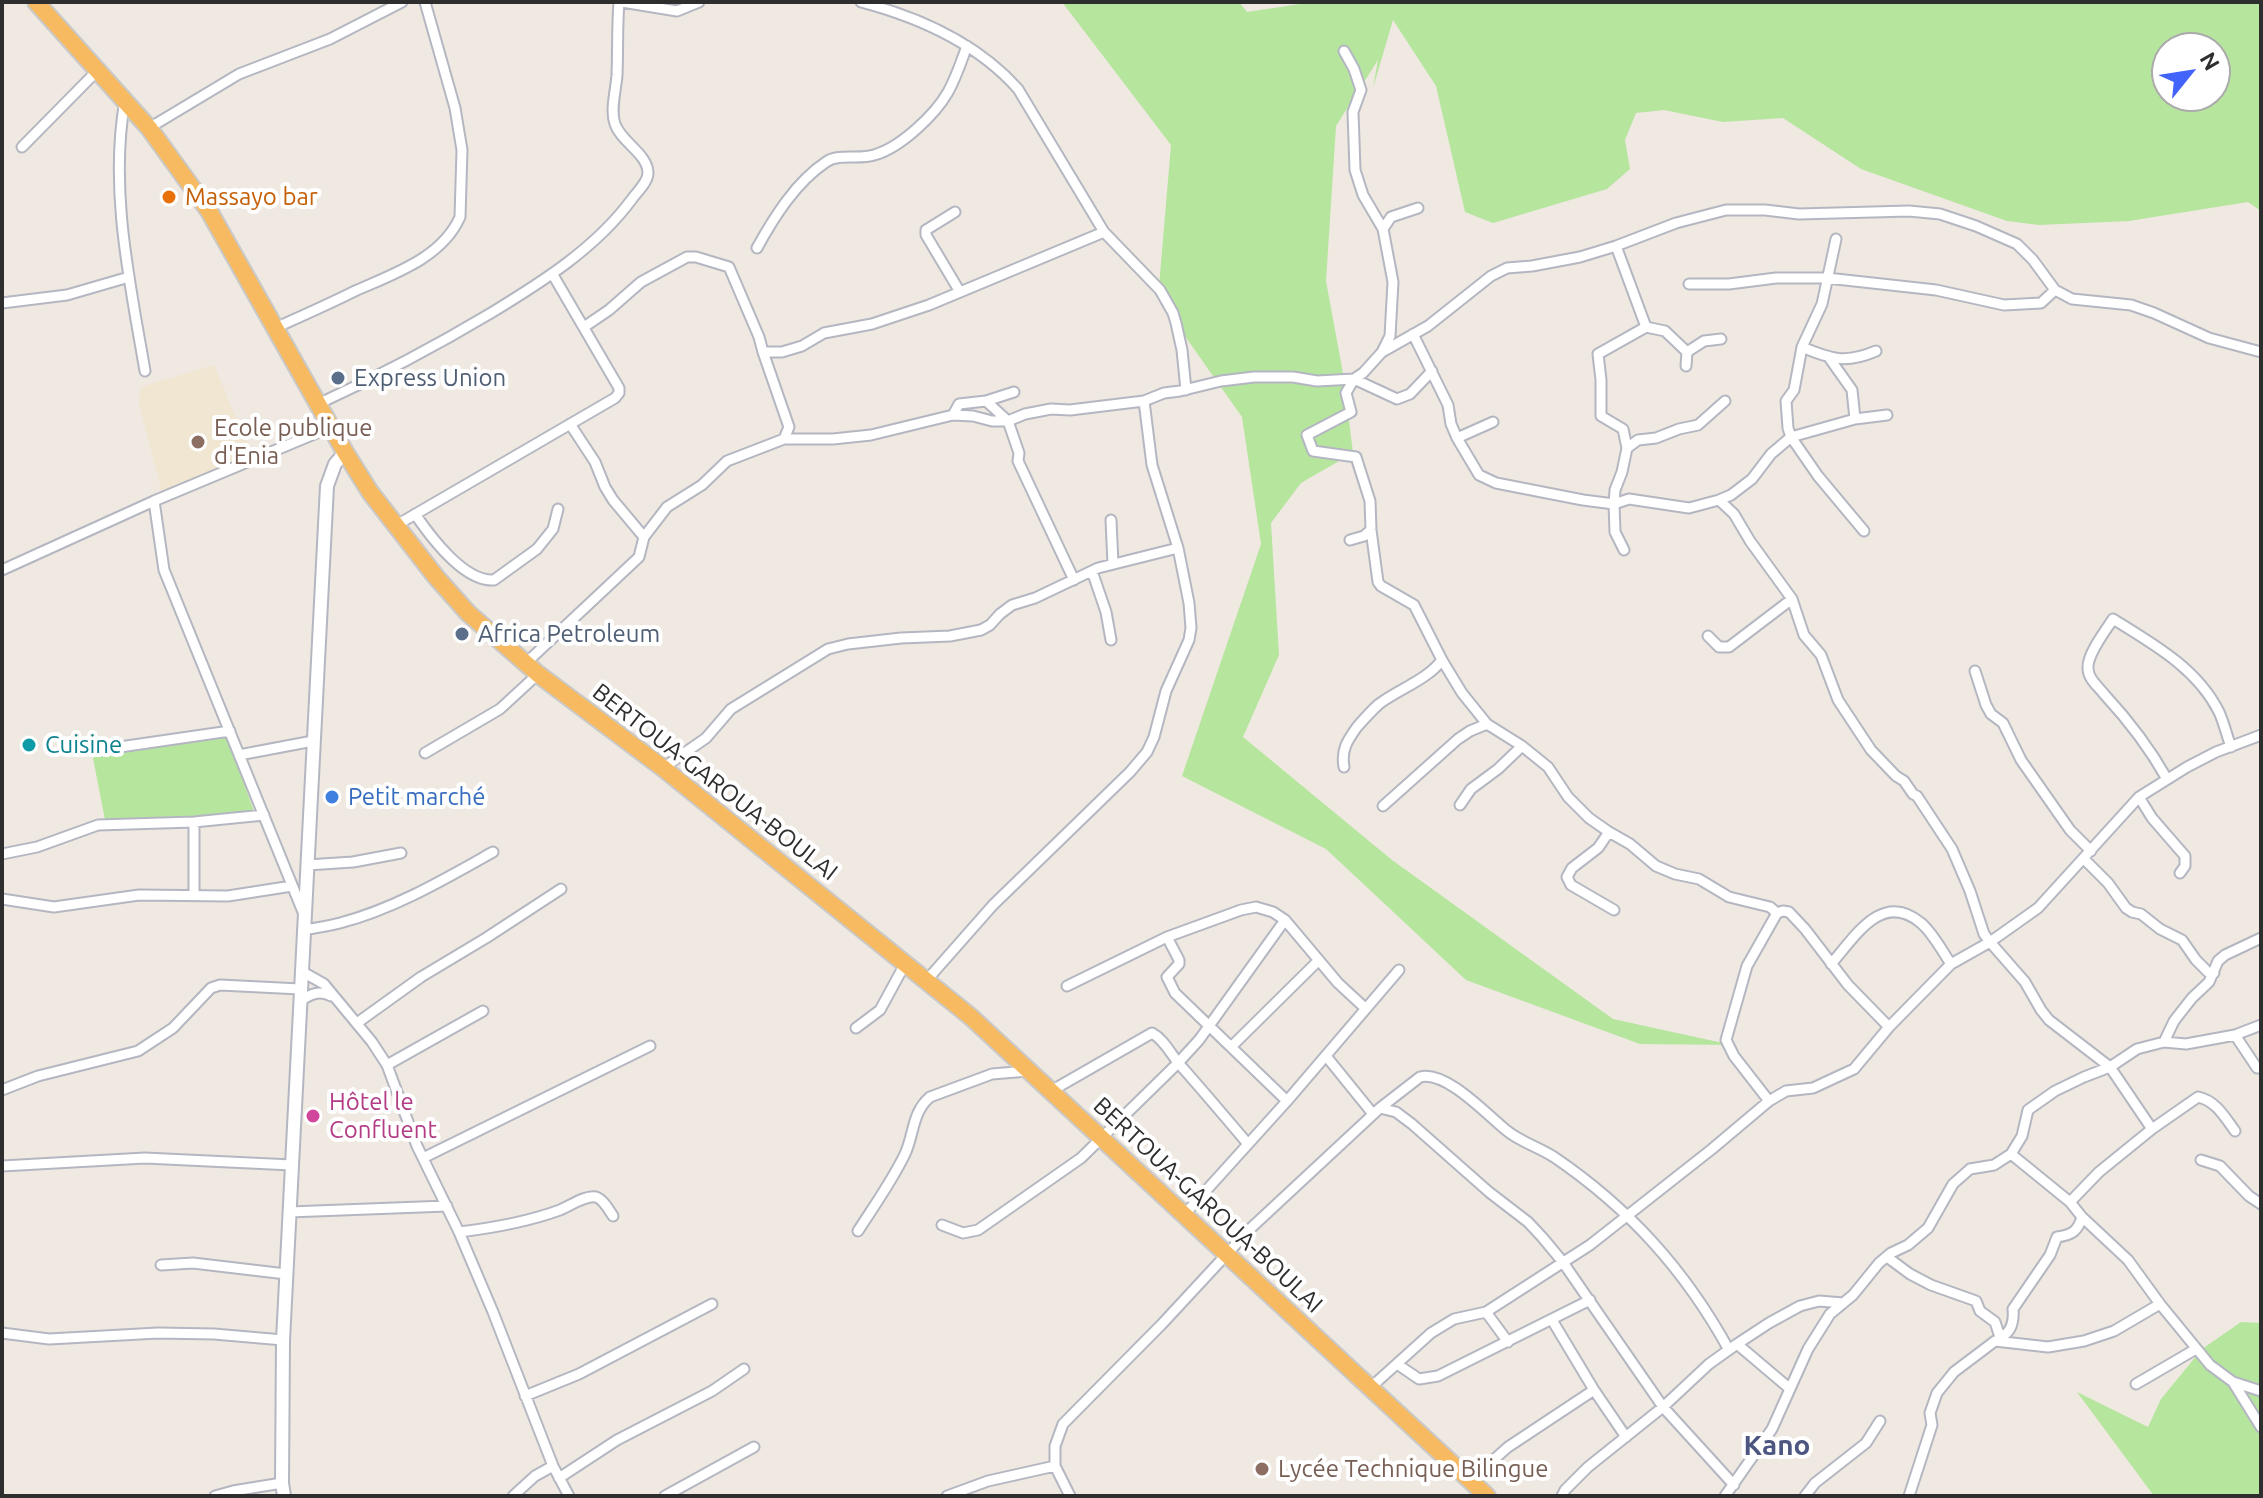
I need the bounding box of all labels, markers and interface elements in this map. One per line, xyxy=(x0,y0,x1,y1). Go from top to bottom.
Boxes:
north arrow xyxy=(2151,32,2231,112)
text: N xyxy=(2196,47,2225,74)
place label: Massayo bar xyxy=(185,183,318,211)
marker: Massayo bar xyxy=(160,188,178,206)
place label: Express Union xyxy=(354,364,506,392)
marker: Express Union xyxy=(329,369,347,387)
place label: Ecole publique d'Enia xyxy=(214,414,372,470)
marker: Ecole publique d'Enia xyxy=(189,433,207,451)
place label: Africa Petroleum xyxy=(478,620,660,648)
marker: Africa Petroleum xyxy=(453,625,471,643)
street label: BERTOUA-GAROUA-BOULAI xyxy=(587,677,843,887)
place label: Cuisine xyxy=(45,731,122,759)
marker: Cuisine xyxy=(20,736,38,754)
place label: Petit marché xyxy=(348,783,486,811)
marker: Petit marché xyxy=(323,788,341,806)
place label: Hôtel le Confluent xyxy=(329,1088,437,1144)
street label: BERTOUA-GAROUA-BOULAI xyxy=(1087,1091,1329,1319)
marker: Hôtel le Confluent xyxy=(304,1107,322,1125)
district label: Kano xyxy=(1744,1429,1810,1463)
place label: Lycée Technique Bilingue xyxy=(1278,1455,1548,1483)
marker: Lycée Technique Bilingue xyxy=(1253,1460,1271,1478)

